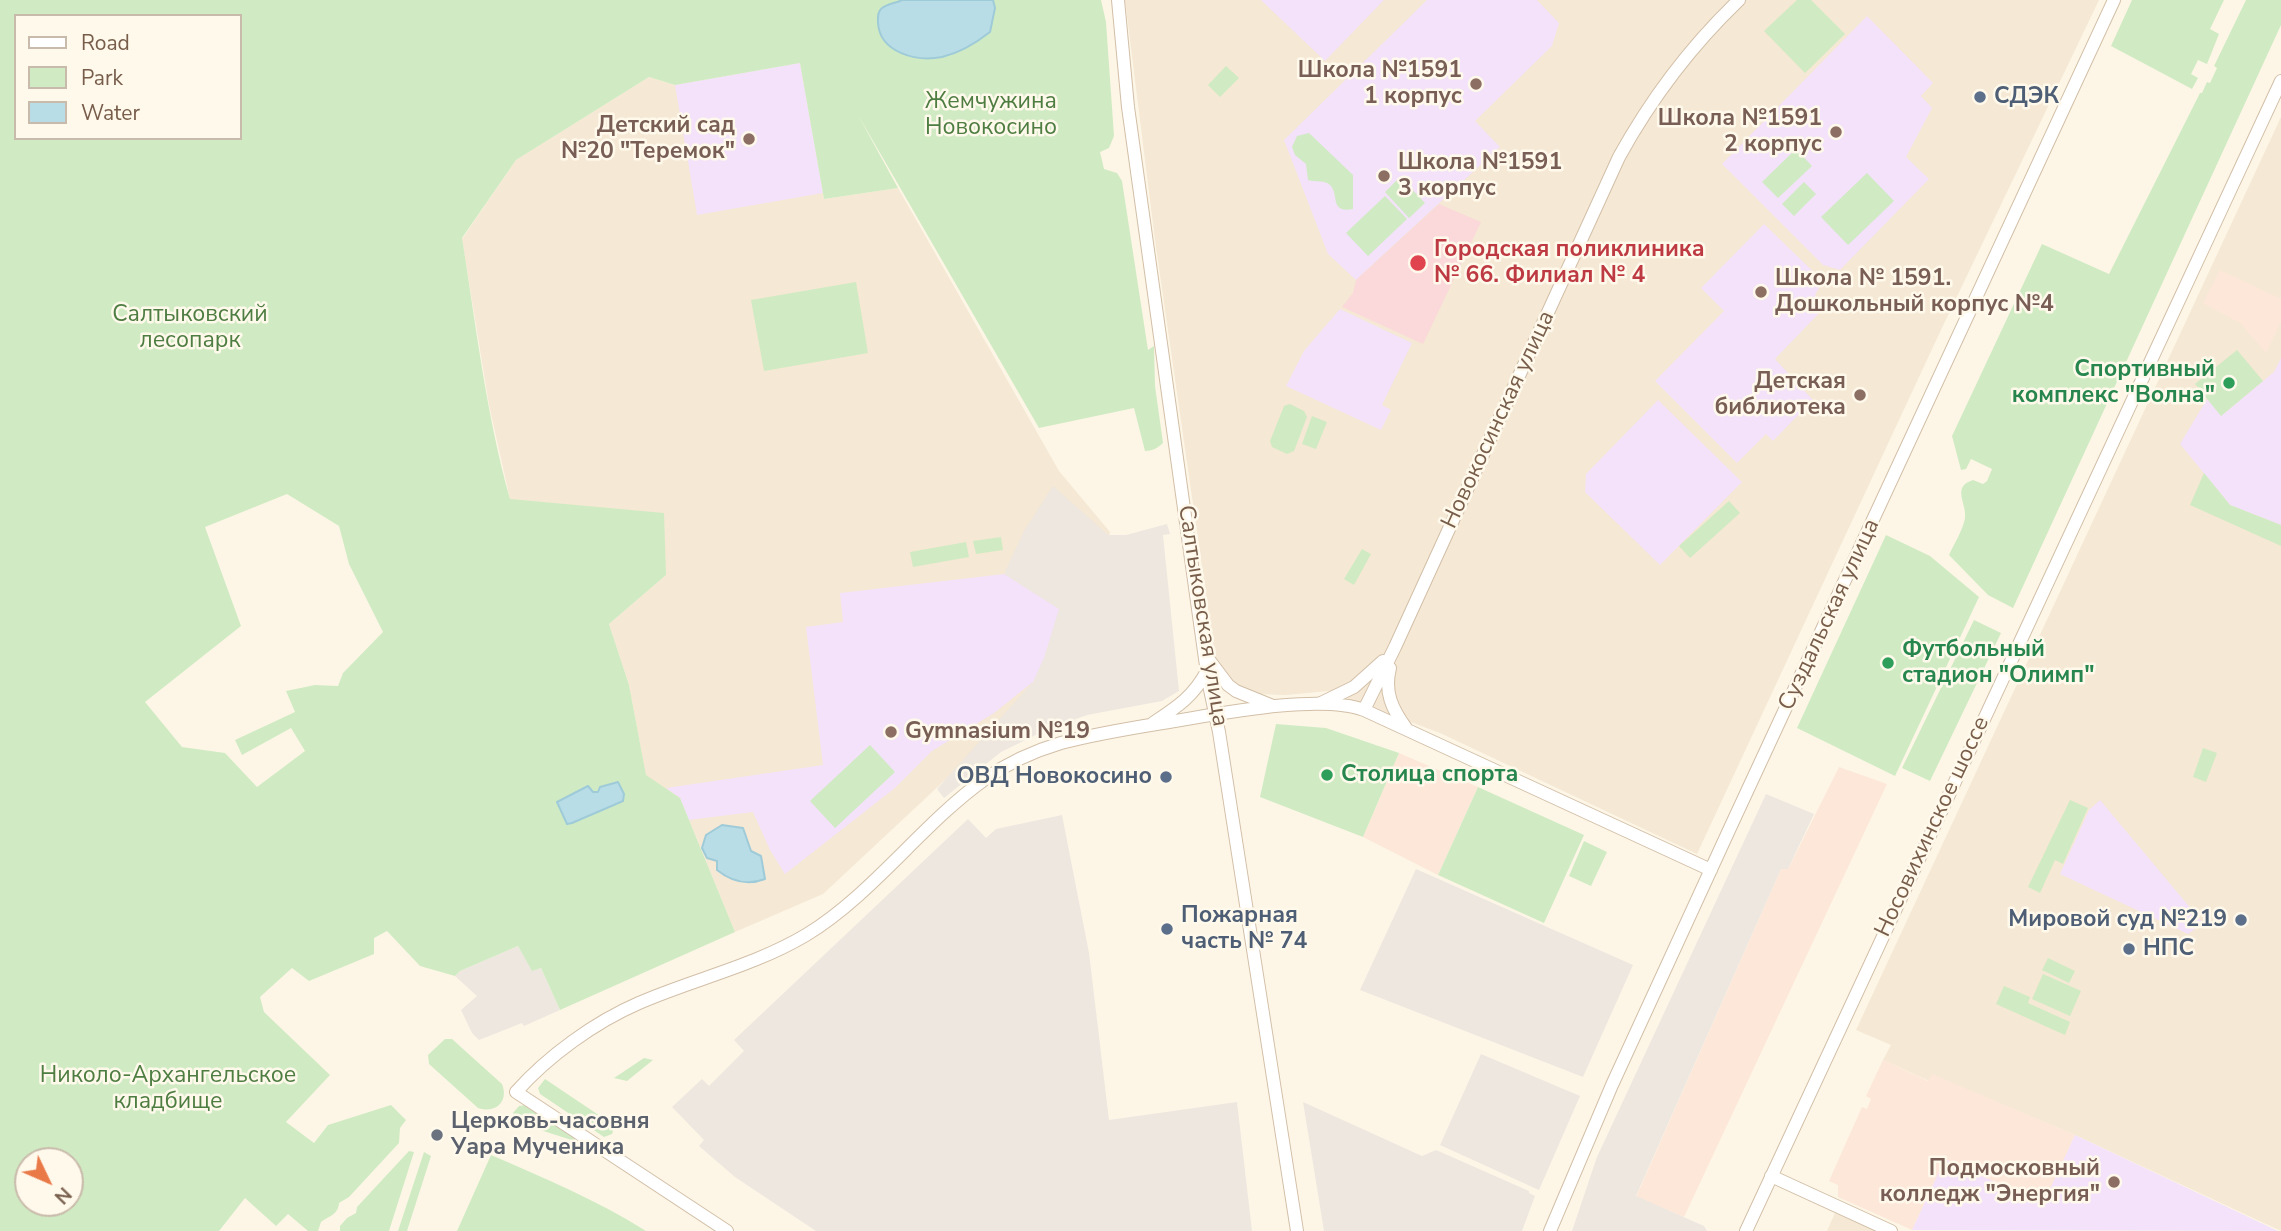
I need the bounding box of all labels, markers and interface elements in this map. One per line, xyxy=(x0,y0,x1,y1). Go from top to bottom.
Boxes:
legend xyxy=(14,14,242,140)
text: Road xyxy=(81,29,130,57)
place label: Школа №1591 1 корпус xyxy=(1298,57,1462,111)
text: Park xyxy=(81,64,123,92)
marker: Школа №1591 1 корпус xyxy=(1468,76,1484,92)
place label: СДЭК xyxy=(1994,83,2059,111)
park label: Жемчужина Новокосино xyxy=(925,88,1057,142)
marker: СДЭК xyxy=(1972,89,1988,105)
text: Water xyxy=(81,99,140,127)
place label: Школа №1591 2 корпус xyxy=(1658,105,1822,159)
place label: Детский сад №20 "Теремок" xyxy=(561,112,735,166)
marker: Школа №1591 2 корпус xyxy=(1828,124,1844,140)
marker: Детский сад №20 "Теремок" xyxy=(741,131,757,147)
place label: Школа №1591 3 корпус xyxy=(1398,149,1562,203)
marker: Школа №1591 3 корпус xyxy=(1376,168,1392,184)
place label: Городская поликлиника № 66. Филиал № 4 xyxy=(1434,236,1705,290)
marker: Городская поликлиника № 66. Филиал № 4 xyxy=(1408,253,1428,273)
place label: Школа № 1591. Дошкольный корпус №4 xyxy=(1775,265,2054,319)
marker: Школа № 1591. Дошкольный корпус №4 xyxy=(1753,284,1769,300)
park label: Салтыковский лесопарк xyxy=(112,301,268,355)
street label: Новокосинская улица xyxy=(1436,307,1562,533)
place label: Спортивный комплекс "Волна" xyxy=(2012,356,2215,410)
place label: Детская библиотека xyxy=(1715,368,1846,422)
marker: Спортивный комплекс "Волна" xyxy=(2221,375,2237,391)
marker: Детская библиотека xyxy=(1852,387,1868,403)
street label: Салтыковская улица xyxy=(1171,504,1233,728)
street label: Суздальская улица xyxy=(1774,515,1886,715)
place label: Футбольный стадион "Олимп" xyxy=(1902,636,2095,690)
marker: Футбольный стадион "Олимп" xyxy=(1880,655,1896,671)
street label: Носовихинское шоссе xyxy=(1870,713,1996,941)
place label: Gymnasium №19 xyxy=(905,718,1090,746)
marker: Gymnasium №19 xyxy=(883,724,899,740)
place label: Столица спорта xyxy=(1341,761,1518,789)
place label: ОВД Новокосино xyxy=(956,763,1152,791)
marker: Столица спорта xyxy=(1319,767,1335,783)
marker: ОВД Новокосино xyxy=(1158,769,1174,785)
place label: Пожарная часть № 74 xyxy=(1181,902,1307,956)
place label: Мировой суд №219 xyxy=(2008,906,2227,934)
marker: Мировой суд №219 xyxy=(2233,912,2249,928)
marker: Пожарная часть № 74 xyxy=(1159,921,1175,937)
place label: НПС xyxy=(2143,935,2194,963)
marker: НПС xyxy=(2121,941,2137,957)
park label: Николо-Архангельское кладбище xyxy=(40,1062,296,1116)
place label: Церковь-часовня Уара Мученика xyxy=(451,1108,650,1162)
marker: Церковь-часовня Уара Мученика xyxy=(429,1127,445,1143)
north arrow xyxy=(14,1147,84,1217)
place label: Подмосковный колледж "Энергия" xyxy=(1880,1155,2100,1209)
marker: Подмосковный колледж "Энергия" xyxy=(2106,1174,2122,1190)
text: N xyxy=(48,1181,77,1209)

